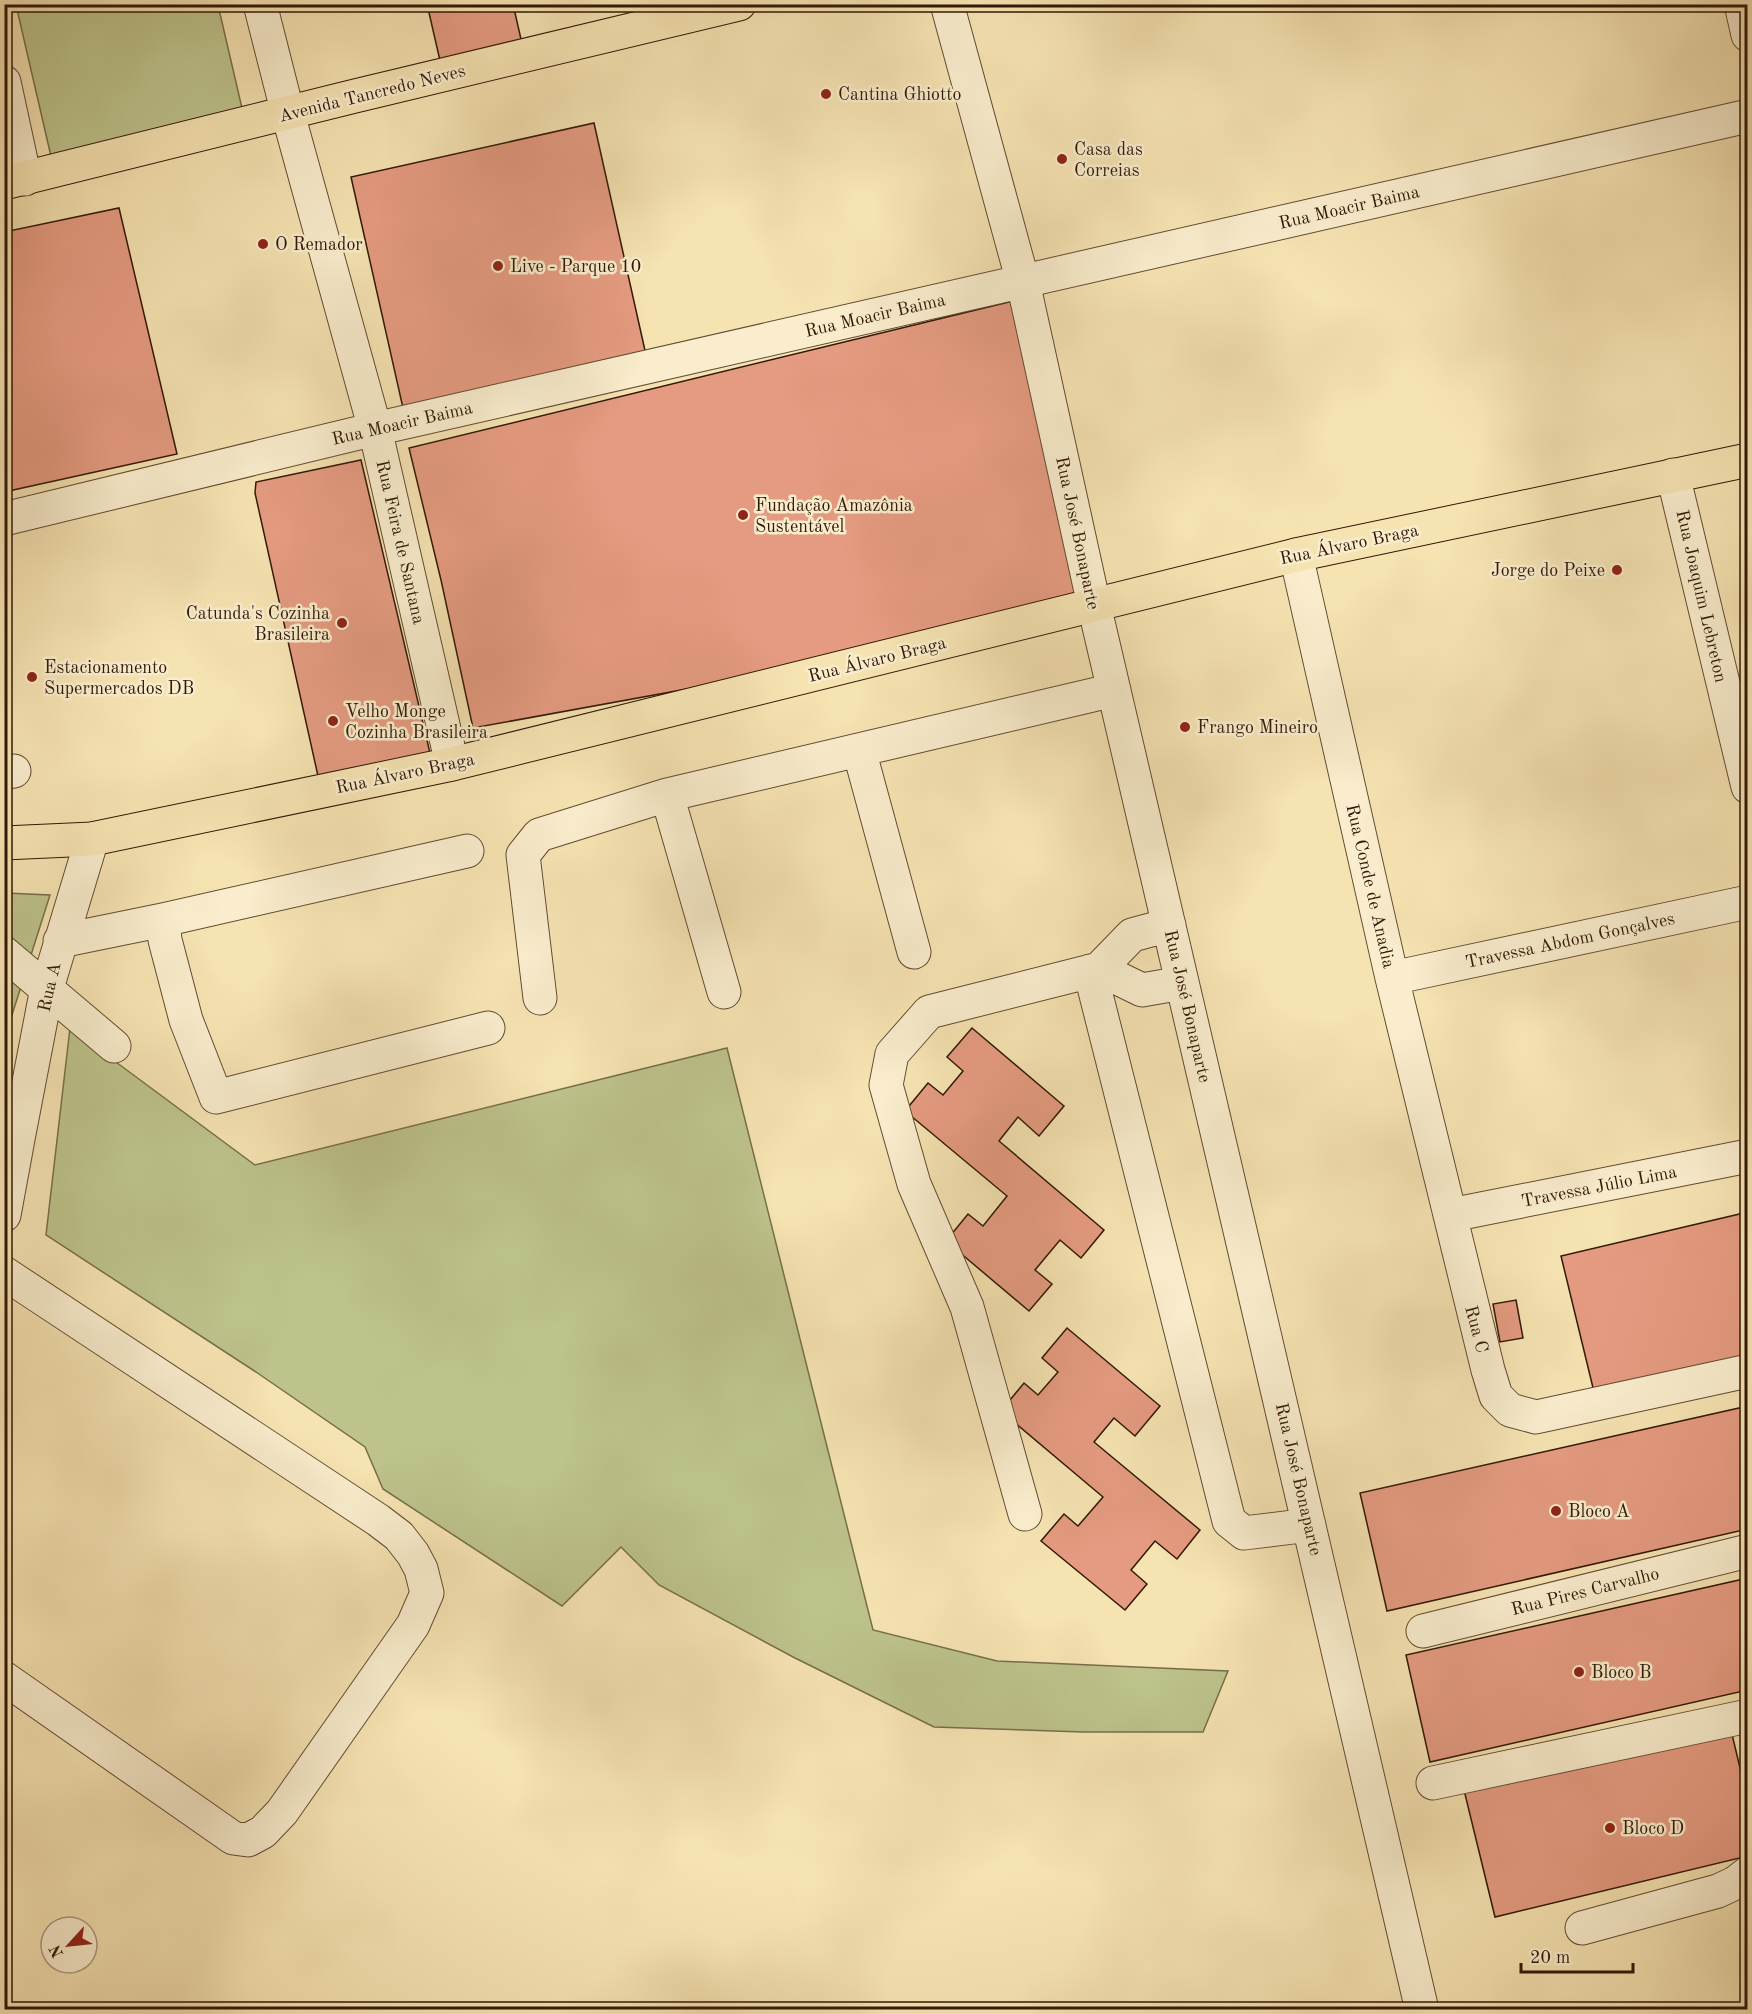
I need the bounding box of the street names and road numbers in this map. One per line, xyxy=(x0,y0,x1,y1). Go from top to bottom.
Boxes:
street label: Avenida Tancredo Neves xyxy=(277,62,468,126)
street label: Rua Moacir Baima xyxy=(1277,183,1421,233)
street label: Rua Moacir Baima xyxy=(803,291,947,341)
street label: Rua Moacir Baima xyxy=(330,399,474,449)
street label: Rua José Bonaparte xyxy=(1052,455,1102,612)
street label: Rua Feira de Santana xyxy=(372,458,428,626)
street label: Rua Joaquim Lebreton xyxy=(1672,508,1730,685)
street label: Rua Álvaro Braga xyxy=(1277,518,1420,568)
street label: Rua Álvaro Braga xyxy=(805,630,948,686)
street label: Rua Álvaro Braga xyxy=(333,747,476,797)
street label: Rua Conde de Anadia xyxy=(1342,802,1398,970)
street label: Travessa Abdom Gonçalves xyxy=(1464,910,1677,972)
street label: Rua José Bonaparte xyxy=(1161,928,1213,1084)
street label: Rua A xyxy=(36,961,64,1014)
street label: Travessa Júlio Lima xyxy=(1520,1163,1679,1211)
street label: Rua C xyxy=(1461,1304,1491,1355)
street label: Rua José Bonaparte xyxy=(1272,1401,1324,1557)
street label: Rua Pires Carvalho xyxy=(1509,1565,1661,1619)

